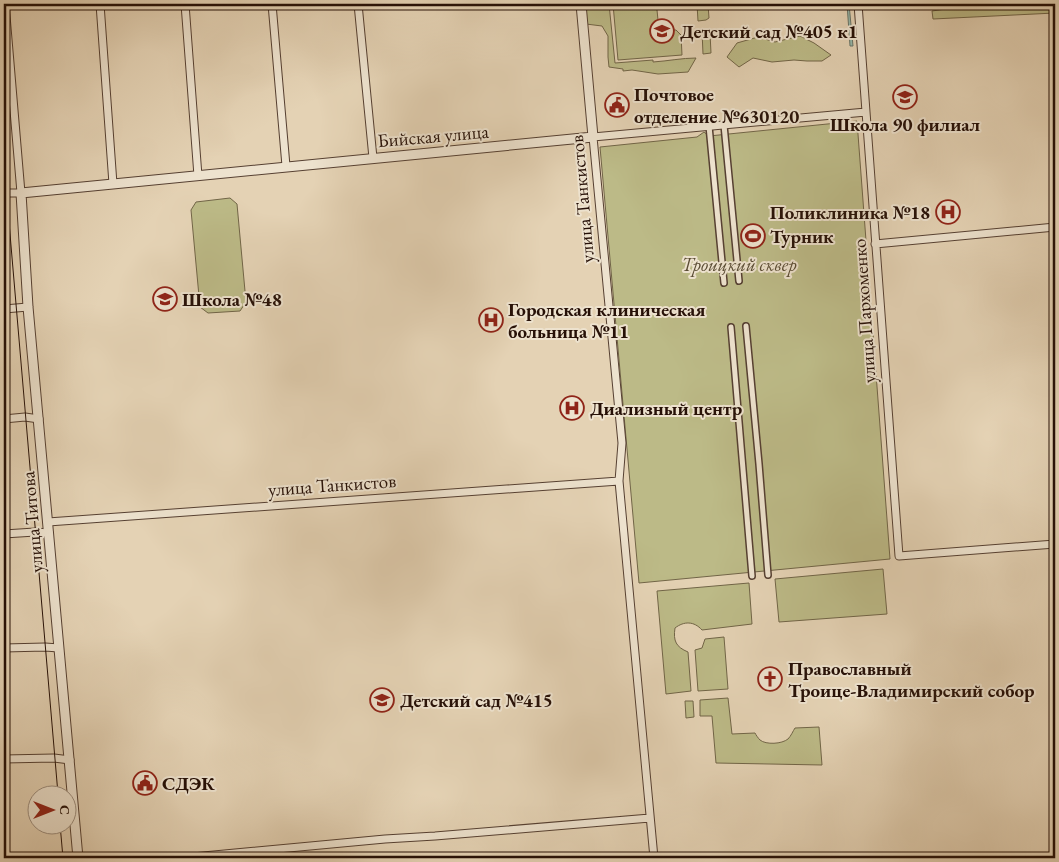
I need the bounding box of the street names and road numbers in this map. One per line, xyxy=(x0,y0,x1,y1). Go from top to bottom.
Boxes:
street label: Бийская улица xyxy=(376,119,490,153)
street label: улица Танкистов xyxy=(564,134,600,264)
street label: улица Пархоменко xyxy=(846,238,882,384)
street label: улица Танкистов xyxy=(267,468,397,502)
street label: улица Титова xyxy=(15,470,49,574)

